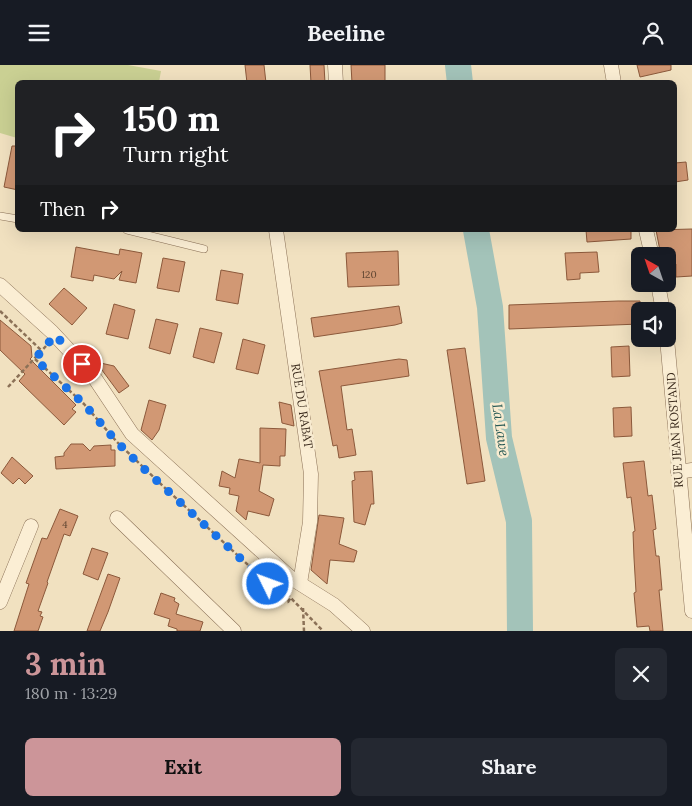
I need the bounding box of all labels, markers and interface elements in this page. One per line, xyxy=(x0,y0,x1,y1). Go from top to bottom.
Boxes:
icon: menu xyxy=(25,19,53,47)
text: Beeline xyxy=(307,19,385,47)
icon: person xyxy=(639,19,667,47)
text: 150 m xyxy=(123,96,220,141)
icon: right xyxy=(40,100,105,165)
text: Turn right xyxy=(123,140,228,168)
icon: right xyxy=(95,195,123,223)
text: Then xyxy=(40,197,85,221)
north arrow xyxy=(631,247,676,293)
map controls xyxy=(631,247,676,347)
house number: 120 xyxy=(361,268,377,281)
button: sound xyxy=(631,302,676,347)
pin xyxy=(61,343,103,385)
icon: arrive xyxy=(68,350,96,378)
street label: RUE DU RABAT xyxy=(288,362,317,450)
street label: RUE JEAN ROSTAND xyxy=(663,372,686,488)
water label: La Lawe xyxy=(488,402,514,458)
house number: 4 xyxy=(62,518,68,531)
position arrow xyxy=(241,557,293,609)
text: 3 min xyxy=(25,645,106,683)
button: close xyxy=(615,648,667,700)
text: 180 m · 13:29 xyxy=(25,683,117,703)
button: Exit xyxy=(25,738,341,796)
button: Share xyxy=(351,738,667,796)

